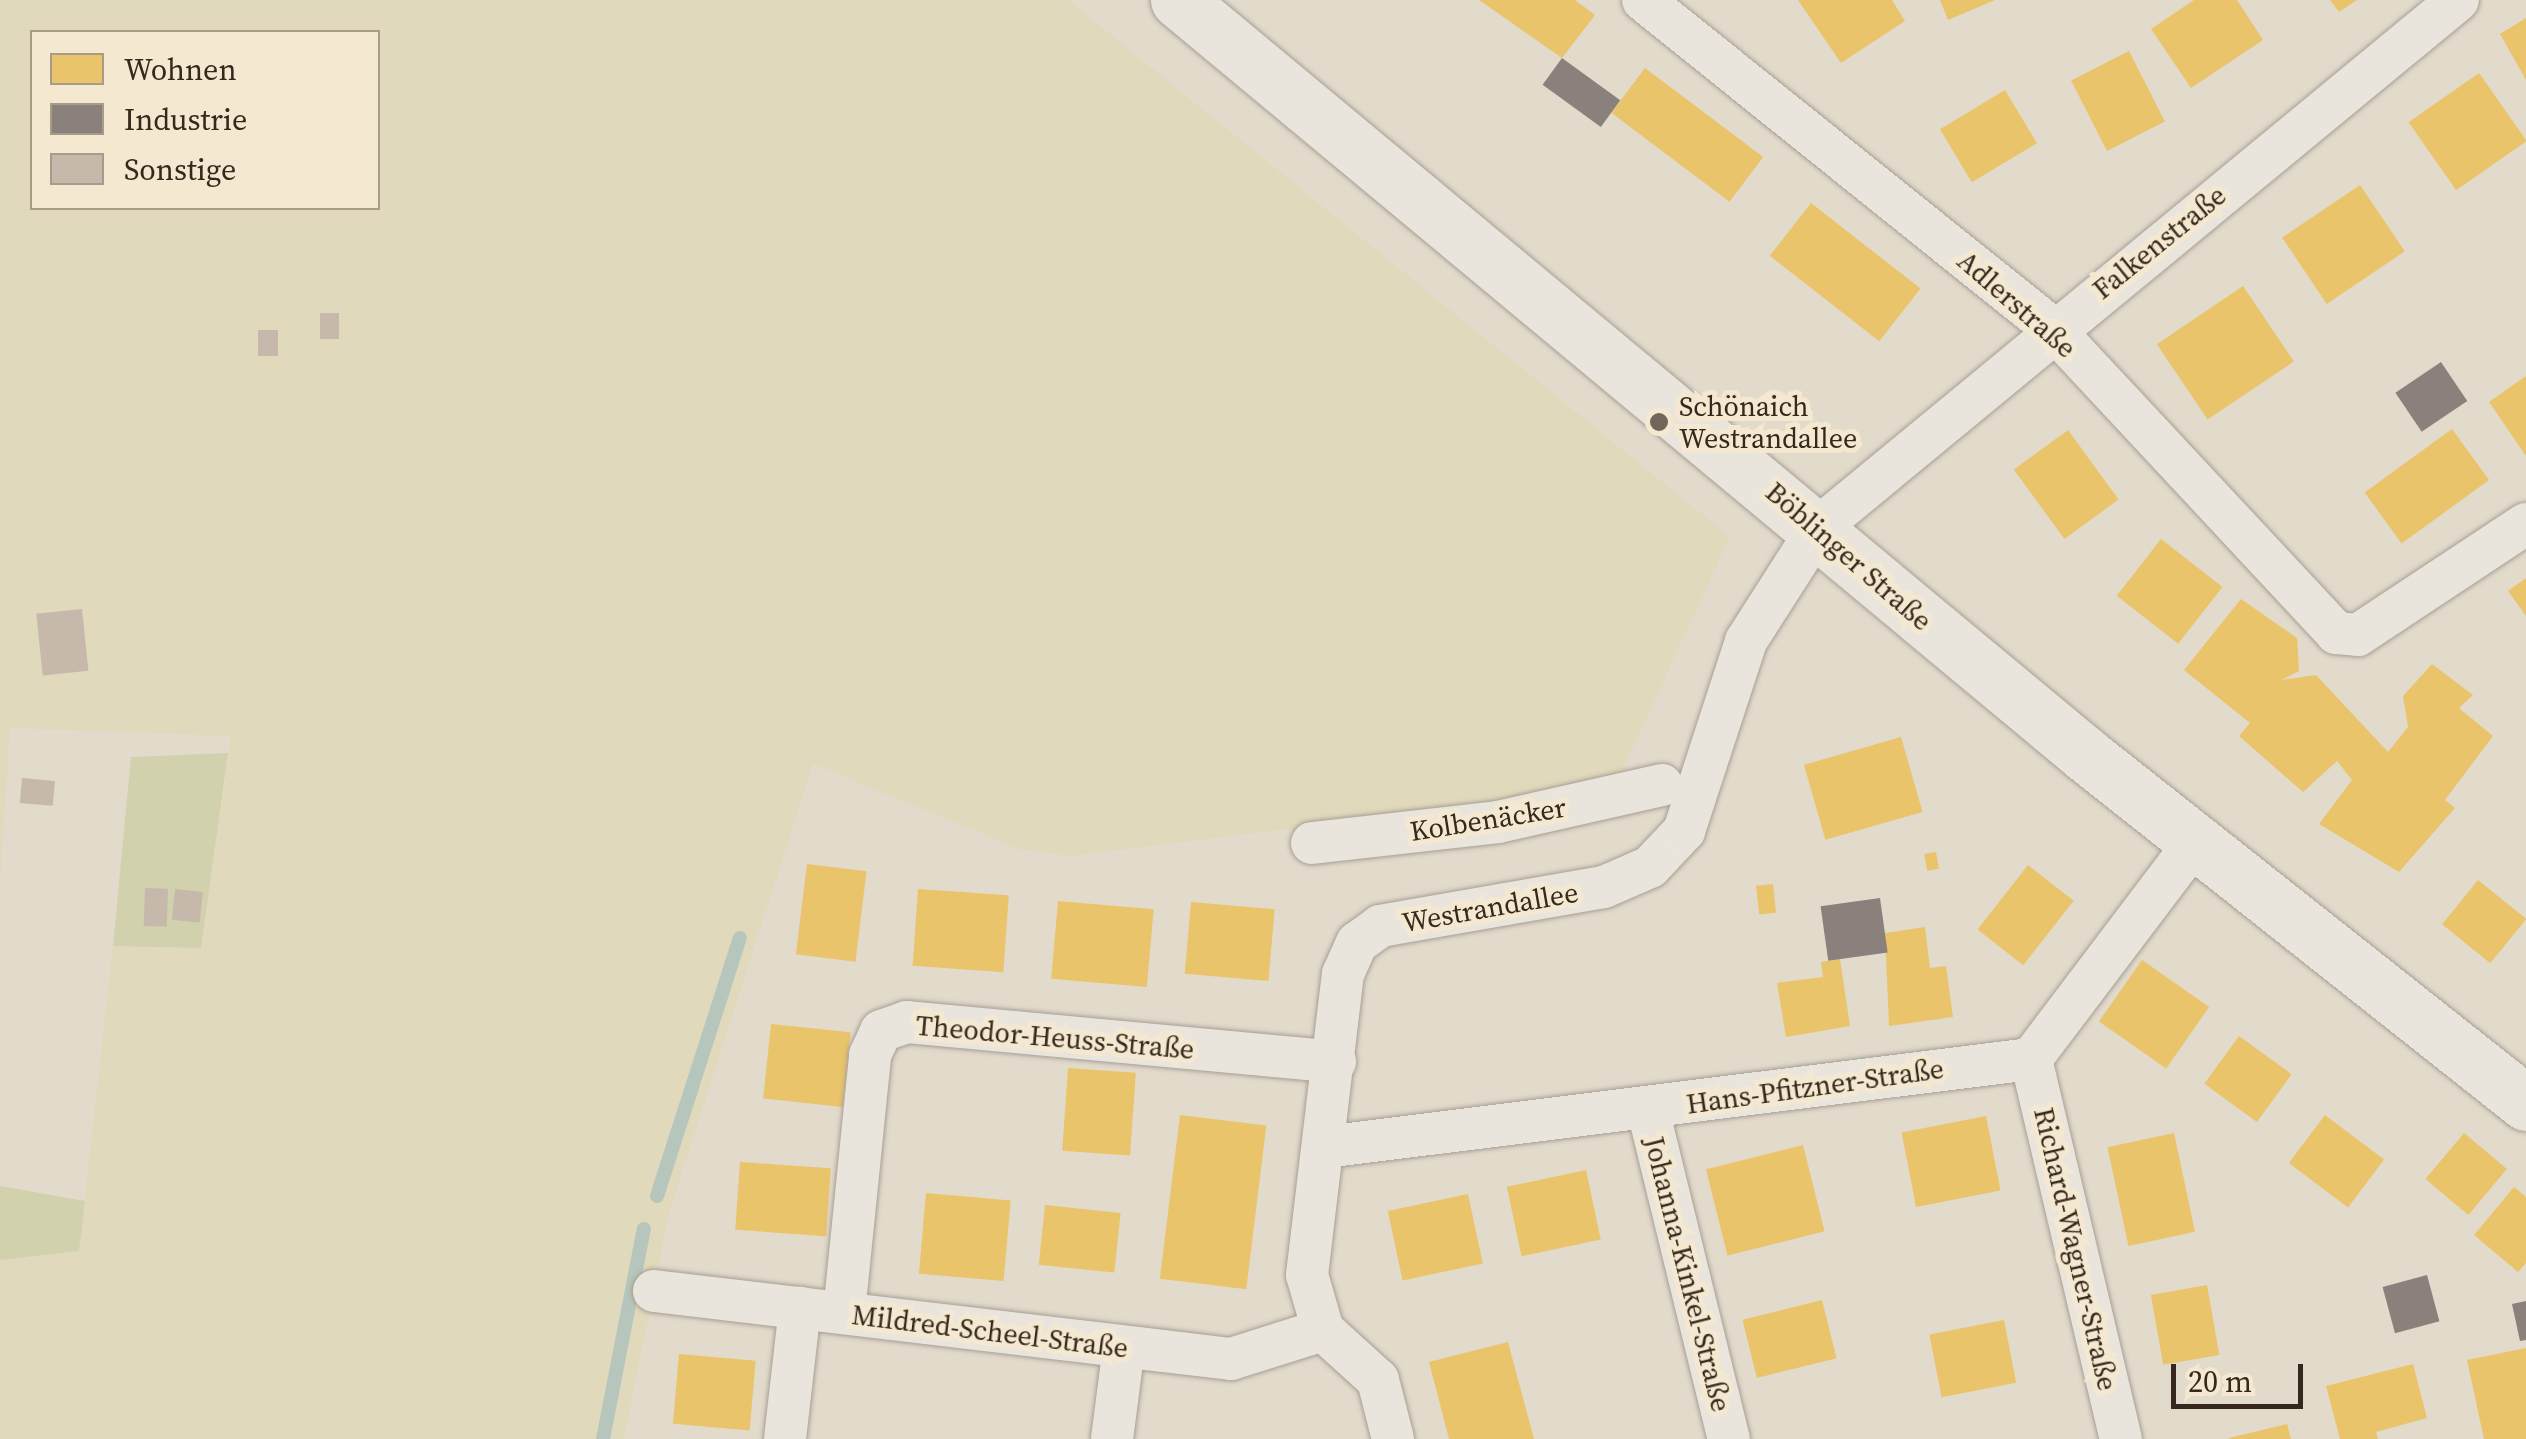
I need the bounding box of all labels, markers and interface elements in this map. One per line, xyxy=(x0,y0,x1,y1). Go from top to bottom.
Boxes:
legend xyxy=(30,30,380,210)
text: Wohnen xyxy=(124,49,237,90)
text: Industrie xyxy=(124,99,247,140)
text: Sonstige xyxy=(124,149,236,190)
street label: Falkenstraße xyxy=(2086,178,2232,306)
street label: Adlerstraße xyxy=(1951,243,2083,365)
place label: Schönaich Westrandallee xyxy=(1679,389,1857,455)
marker: Schönaich Westrandallee xyxy=(1648,411,1670,433)
street label: Böblinger Straße xyxy=(1759,475,1939,637)
street label: Kolbenäcker xyxy=(1408,790,1568,848)
street label: Westrandallee xyxy=(1399,875,1581,939)
street label: Theodor-Heuss-Straße xyxy=(914,1008,1196,1066)
street label: Hans-Pfitzner-Straße xyxy=(1684,1051,1946,1121)
street label: Richard-Wagner-Straße xyxy=(2027,1104,2125,1394)
street label: Johanna-Kinkel-Straße xyxy=(1638,1133,1738,1415)
street label: Mildred-Scheel-Straße xyxy=(850,1297,1130,1365)
scale bar xyxy=(2176,1344,2308,1406)
text: 20 m xyxy=(2188,1361,2252,1402)

